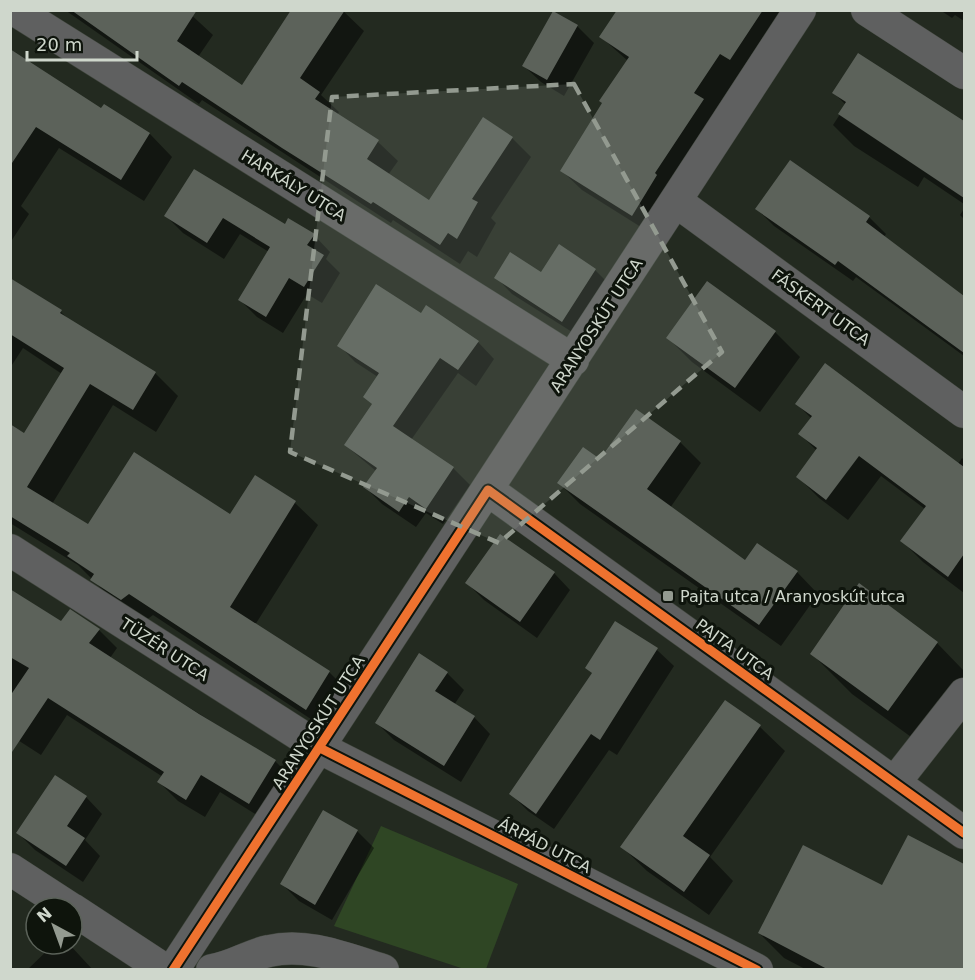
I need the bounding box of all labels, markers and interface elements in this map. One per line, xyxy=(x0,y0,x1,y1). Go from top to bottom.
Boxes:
scale bar xyxy=(27,24,136,62)
text: 20 m xyxy=(36,34,82,55)
street label: HARKÁLY UTCA xyxy=(238,146,350,225)
street label: ARANYOSKÚT UTCA xyxy=(546,255,647,396)
street label: FÁSKERT UTCA xyxy=(768,265,874,349)
place label: Pajta utca / Aranyoskút utca xyxy=(680,587,905,606)
marker: Pajta utca / Aranyoskút utca xyxy=(661,589,675,603)
street label: TÜZÉR UTCA xyxy=(116,613,212,685)
street label: PAJTA UTCA xyxy=(692,615,777,684)
street label: ARANYOSKÚT UTCA xyxy=(268,652,369,793)
street label: ÁRPÁD UTCA xyxy=(495,814,594,877)
north arrow xyxy=(24,896,84,956)
text: N xyxy=(33,903,56,927)

